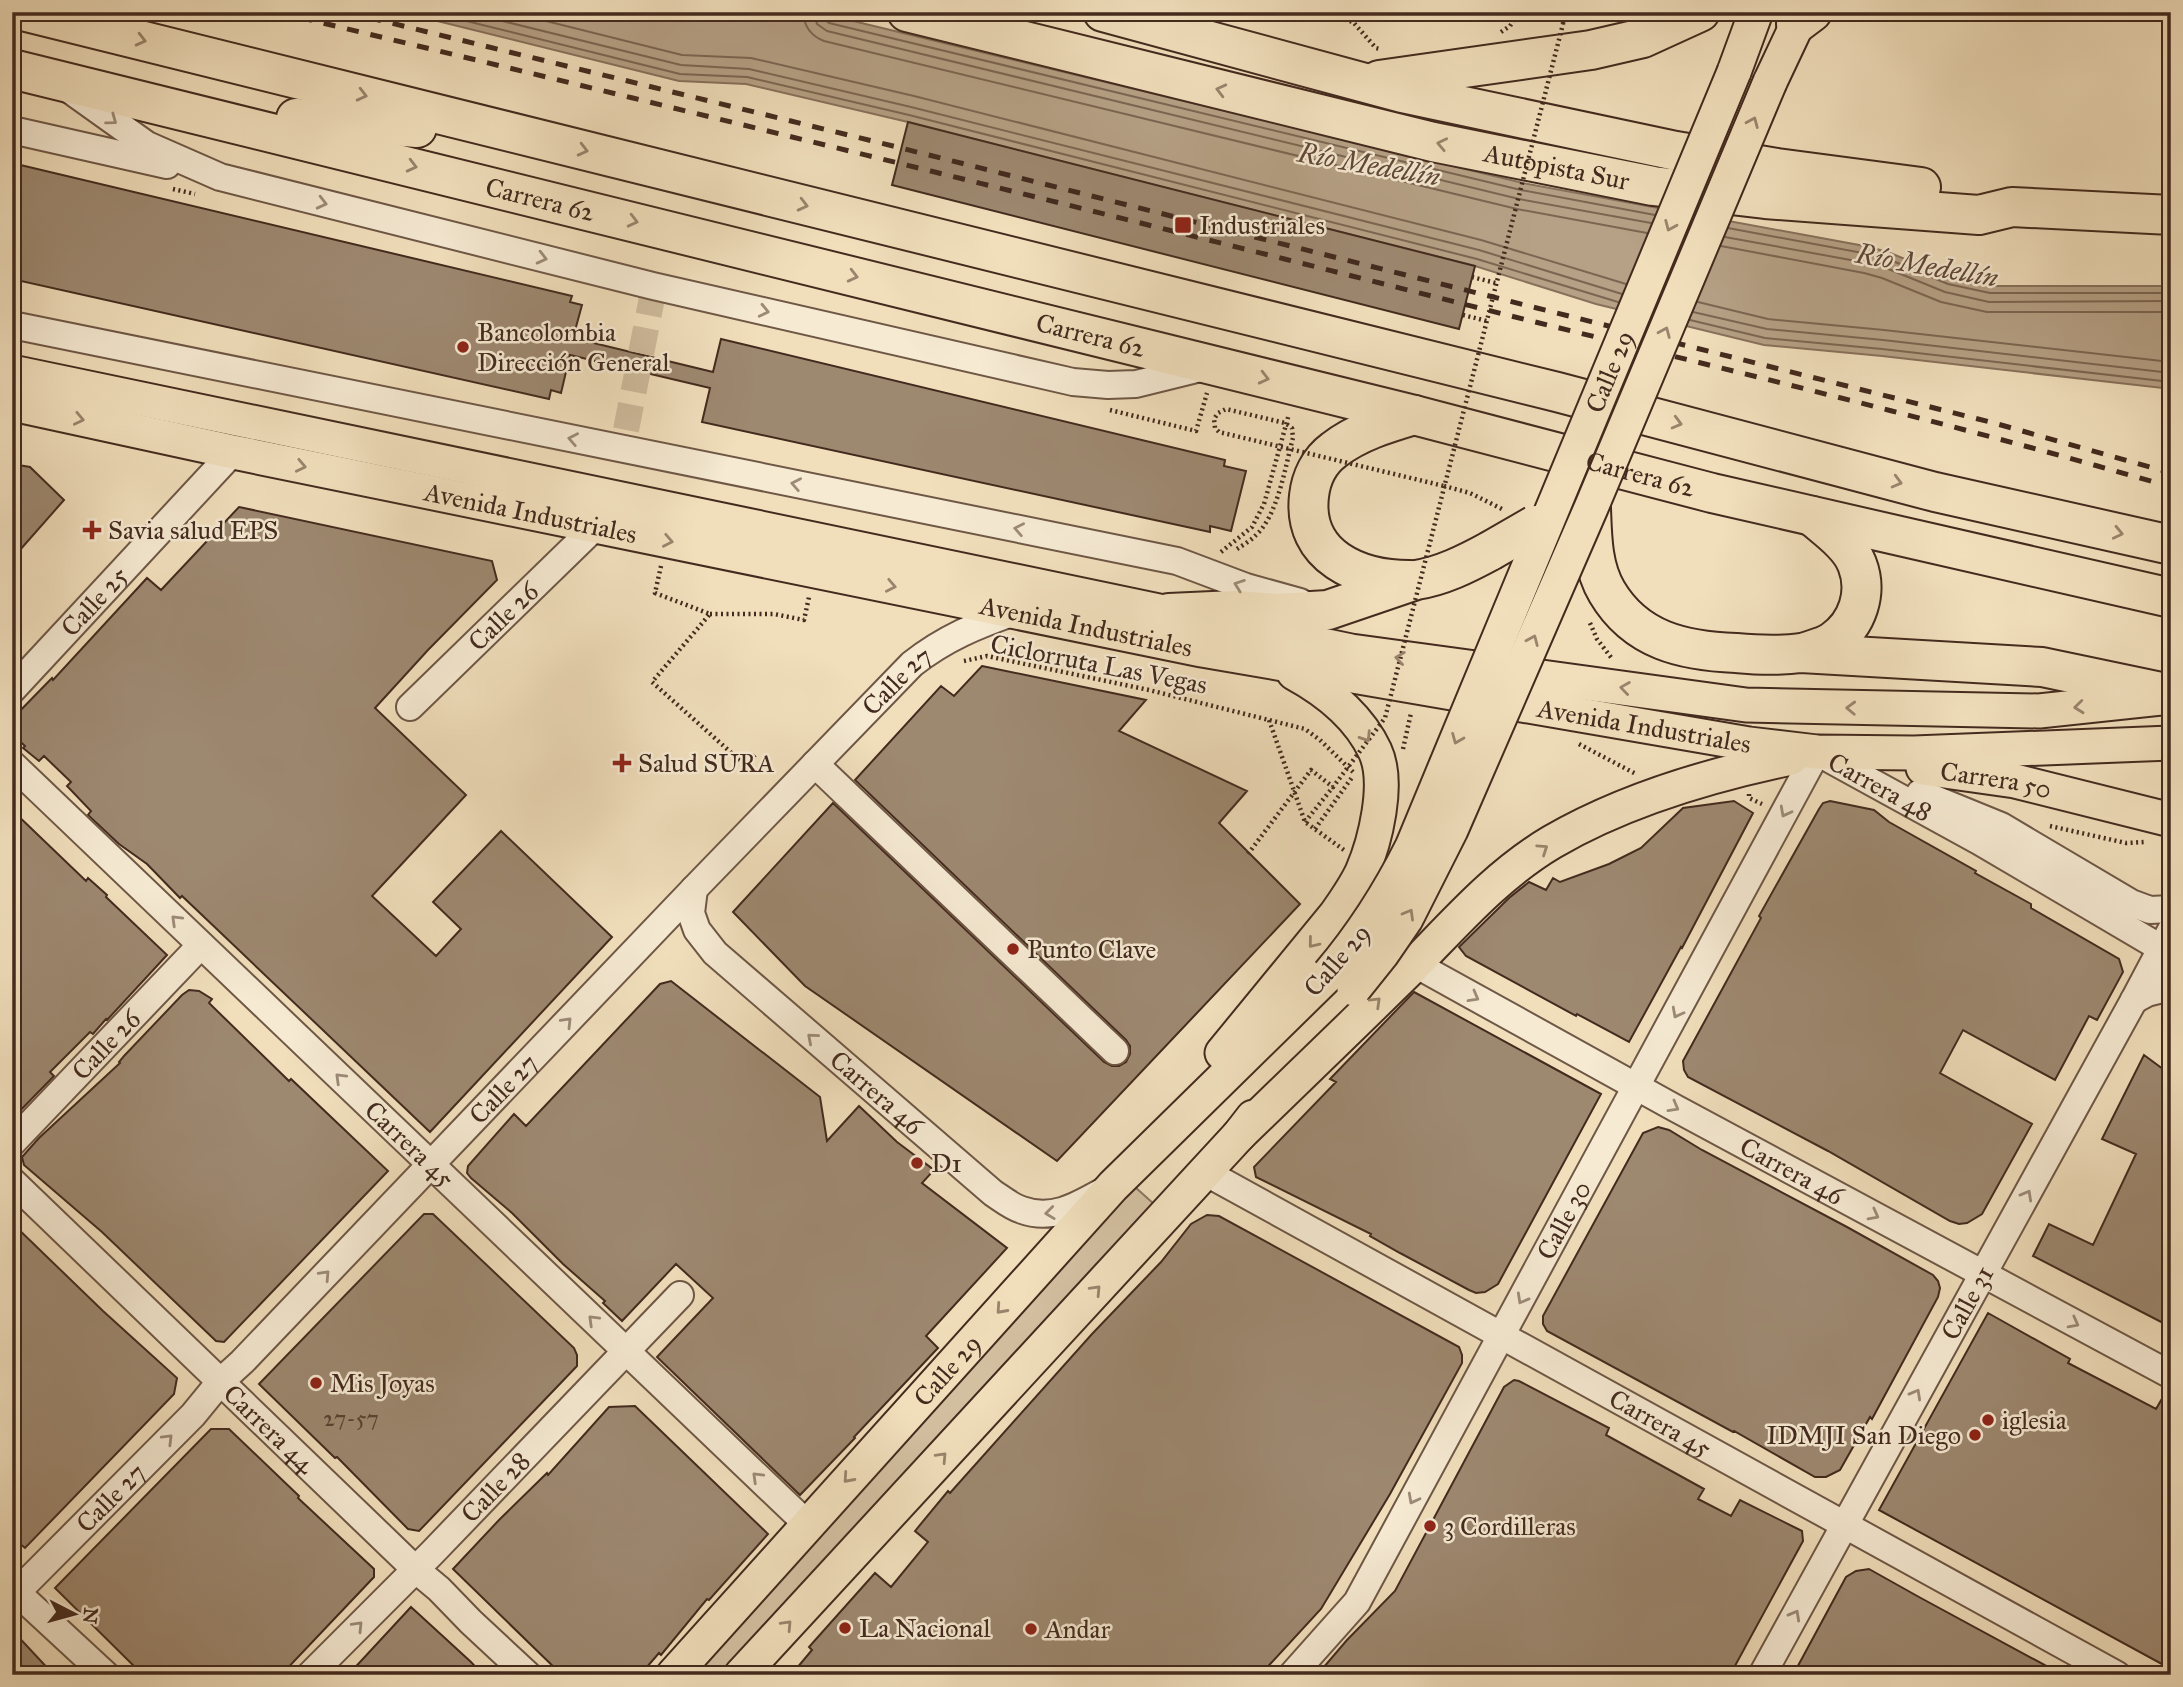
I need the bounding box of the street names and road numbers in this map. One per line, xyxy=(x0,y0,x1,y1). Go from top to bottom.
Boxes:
street label: Autopista Sur xyxy=(1480,136,1633,197)
street label: Carrera 62 xyxy=(482,170,598,228)
street label: Carrera 62 xyxy=(1033,306,1149,364)
street label: Calle 29 xyxy=(1578,326,1641,417)
street label: Carrera 62 xyxy=(1582,445,1698,504)
street label: Avenida Industriales xyxy=(421,475,640,550)
street label: Calle 25 xyxy=(54,560,135,643)
street label: Calle 26 xyxy=(461,575,545,658)
street label: Avenida Industriales xyxy=(976,589,1195,664)
street label: Ciclorruta Las Vegas xyxy=(988,627,1210,701)
street label: Calle 27 xyxy=(855,639,937,722)
street label: Avenida Industriales xyxy=(1534,692,1754,760)
street label: Carrera 48 xyxy=(1823,745,1938,828)
street label: Carrera 50 xyxy=(1938,755,2055,806)
street label: Calle 29 xyxy=(1297,917,1377,1003)
street label: Calle 26 xyxy=(65,1002,147,1087)
street label: Carrera 46 xyxy=(823,1044,930,1142)
street label: Calle 27 xyxy=(462,1047,544,1131)
street label: Carrera 45 xyxy=(358,1094,461,1194)
street label: Carrera 46 xyxy=(1735,1130,1850,1212)
street label: Calle 30 xyxy=(1529,1175,1598,1265)
street label: Calle 31 xyxy=(1934,1260,2000,1345)
street label: Calle 29 xyxy=(907,1328,988,1413)
street label: Carrera 44 xyxy=(217,1377,322,1480)
street label: Carrera 45 xyxy=(1604,1382,1717,1464)
street label: Calle 28 xyxy=(454,1445,537,1529)
street label: Calle 27 xyxy=(69,1456,152,1539)

